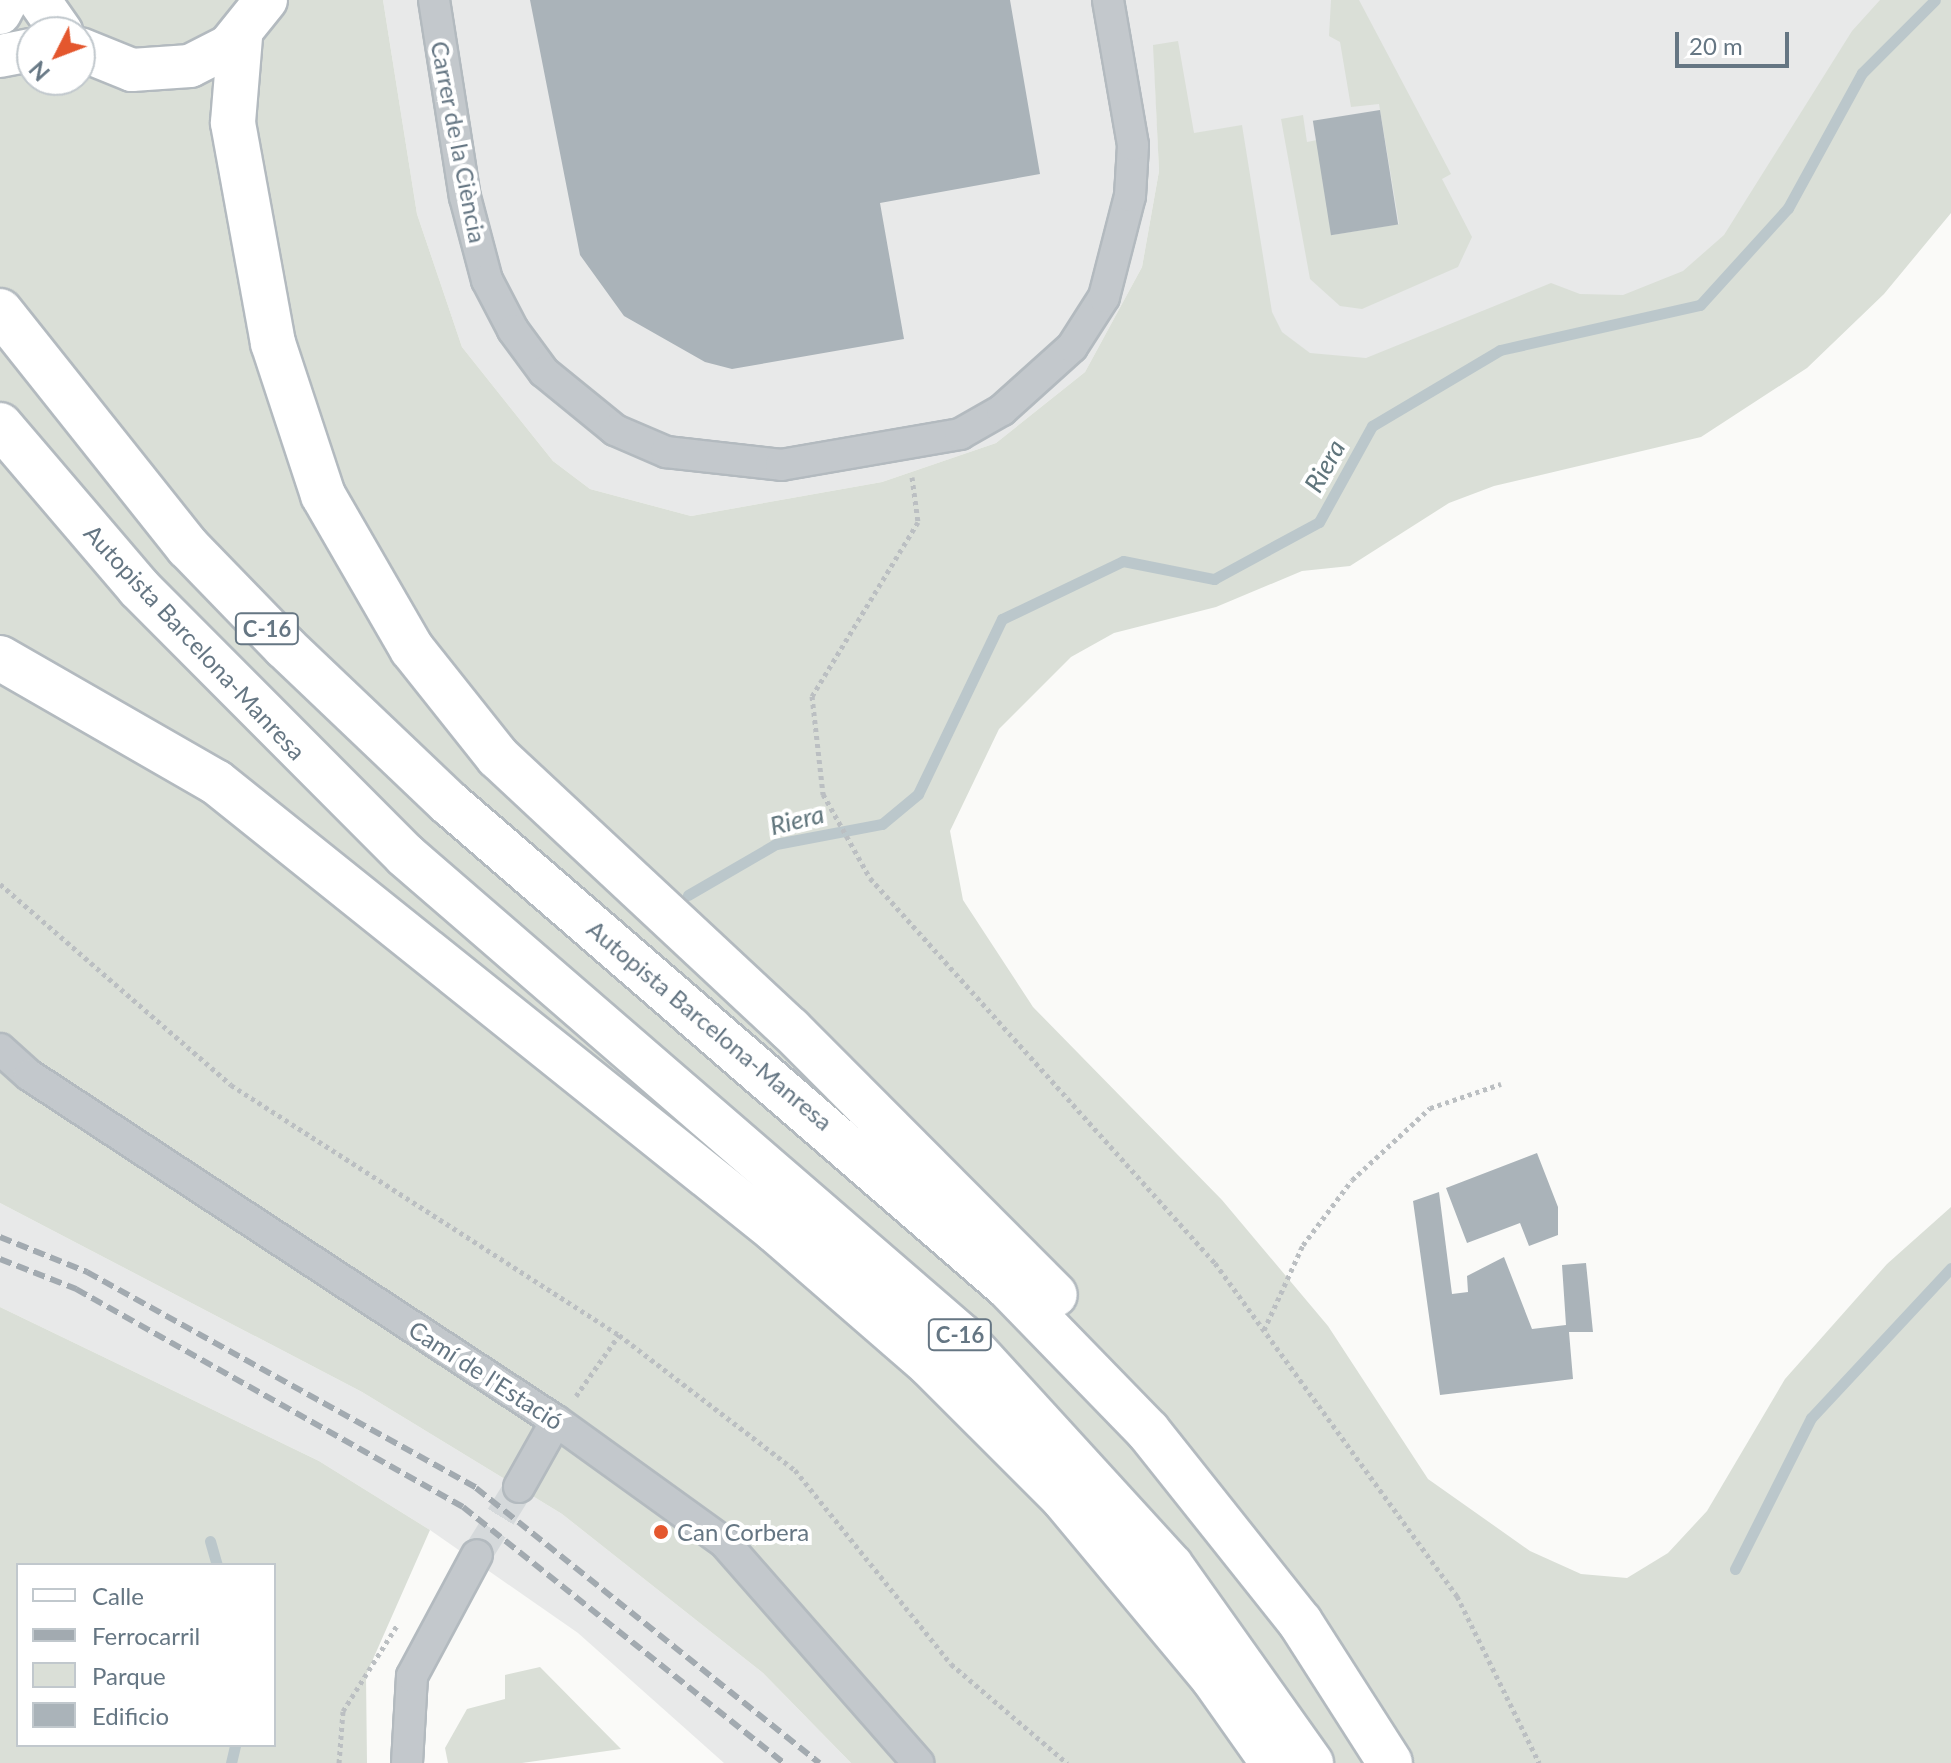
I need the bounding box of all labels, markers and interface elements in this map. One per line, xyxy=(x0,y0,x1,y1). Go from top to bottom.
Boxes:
north arrow xyxy=(16,16,96,96)
scale bar xyxy=(1679,16,1793,66)
text: 20 m xyxy=(1689,31,1743,60)
street label: Carrer de la Ciència xyxy=(425,38,493,246)
text: N xyxy=(24,56,55,86)
water label: Riera xyxy=(1298,434,1352,498)
street label: Autopista Barcelona-Manresa xyxy=(78,518,312,766)
road number: C-16 xyxy=(233,611,301,647)
water label: Riera xyxy=(767,798,827,842)
street label: Autopista Barcelona-Manresa xyxy=(582,914,838,1136)
street label: Camí de l'Estació xyxy=(404,1314,568,1436)
road number: C-16 xyxy=(926,1317,994,1353)
place label: Can Corbera xyxy=(677,1518,809,1546)
marker: Can Corbera xyxy=(652,1523,670,1541)
legend xyxy=(16,1563,276,1747)
text: Calle xyxy=(92,1581,144,1610)
text: Ferrocarril xyxy=(92,1621,200,1650)
text: Parque xyxy=(92,1661,166,1690)
text: Edificio xyxy=(92,1701,169,1730)

